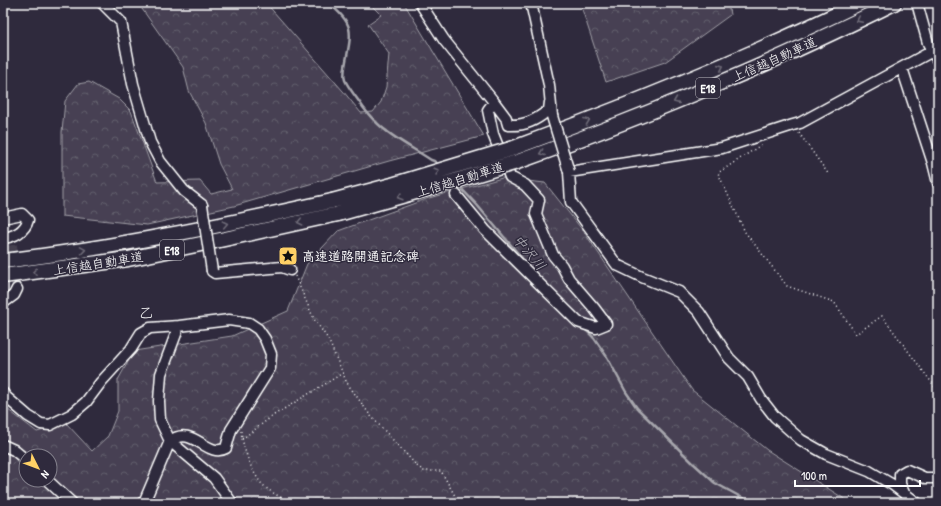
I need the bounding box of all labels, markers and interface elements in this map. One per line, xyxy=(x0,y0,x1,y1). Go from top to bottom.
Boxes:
one-way arrow xyxy=(856,15,863,23)
street label: 上信越自動車道 xyxy=(729,32,819,86)
one-way arrow xyxy=(717,63,724,71)
road number: E18 xyxy=(696,78,720,98)
one-way arrow xyxy=(673,97,680,105)
one-way arrow xyxy=(584,117,591,125)
one-way arrow xyxy=(538,148,545,157)
street label: 上信越自動車道 xyxy=(414,157,506,201)
one-way arrow xyxy=(434,167,441,176)
one-way arrow xyxy=(396,192,403,201)
one-way arrow xyxy=(297,218,303,226)
one-way arrow xyxy=(222,221,228,229)
water label: 中沢川 xyxy=(509,230,551,274)
road number: E18 xyxy=(160,240,184,260)
place icon: 高速道路開通記念碑 xyxy=(277,245,299,267)
one-way arrow xyxy=(80,246,86,255)
street label: 上信越自動車道 xyxy=(52,247,144,279)
place label: 高速道路開通記念碑 xyxy=(302,247,419,265)
one-way arrow xyxy=(32,268,38,277)
district label: 乙 xyxy=(138,302,154,323)
north arrow xyxy=(18,448,58,488)
scale bar xyxy=(795,462,920,488)
text: 100 m xyxy=(801,467,827,484)
text: N xyxy=(38,468,53,482)

